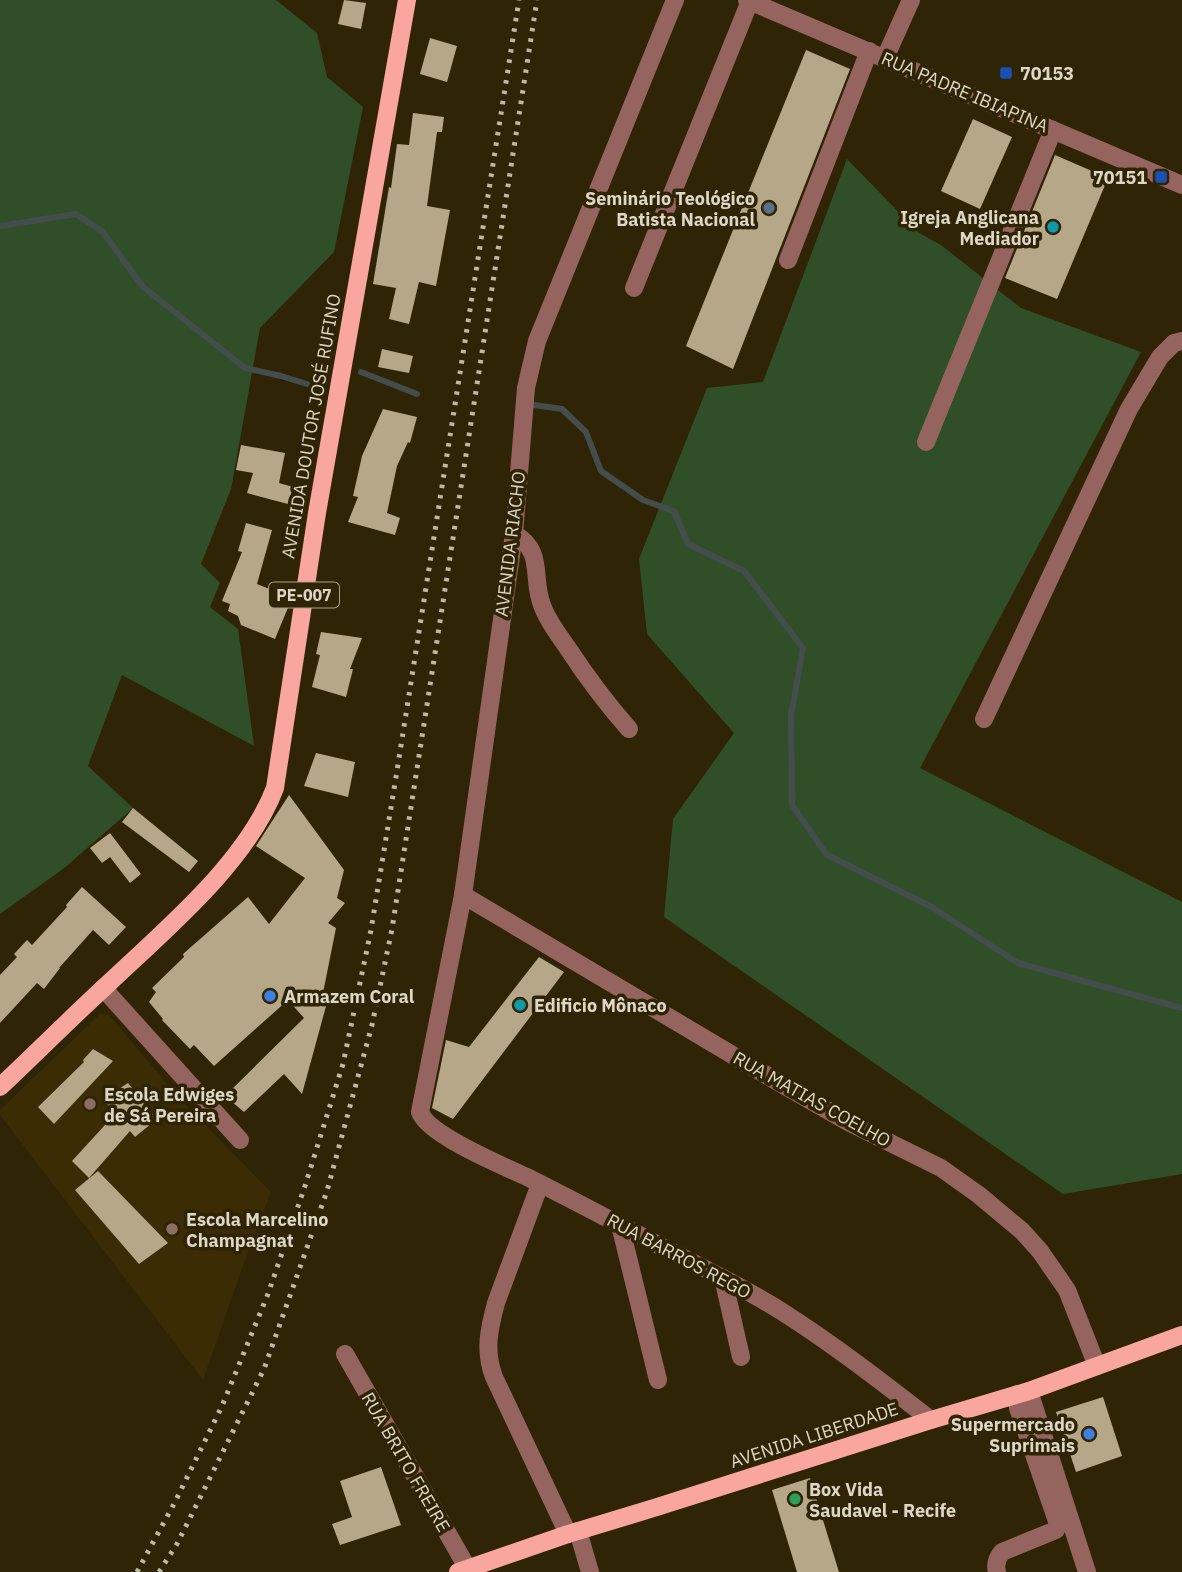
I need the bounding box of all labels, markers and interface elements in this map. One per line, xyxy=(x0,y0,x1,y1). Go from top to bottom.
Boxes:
street label: RUA PADRE IBIAPINA xyxy=(878,46,1052,138)
place label: 70153 xyxy=(1020,62,1074,85)
marker: 70153 xyxy=(998,65,1014,81)
place label: 70151 xyxy=(1093,166,1147,189)
marker: 70151 xyxy=(1153,169,1169,185)
place label: Seminário Teológico Batista Nacional xyxy=(585,187,756,231)
marker: Seminário Teológico Batista Nacional xyxy=(761,200,777,216)
place label: Igreja Anglicana Mediador xyxy=(900,206,1039,250)
marker: Igreja Anglicana Mediador xyxy=(1045,219,1061,235)
street label: AVENIDA DOUTOR JOSÉ RUFINO xyxy=(276,292,346,560)
street label: AVENIDA RIACHO xyxy=(490,470,530,618)
road number: PE-007 xyxy=(269,582,339,608)
place label: Armazem Coral xyxy=(284,985,415,1008)
marker: Armazem Coral xyxy=(262,988,278,1004)
place label: Edificio Mônaco xyxy=(534,994,667,1017)
marker: Edificio Mônaco xyxy=(512,997,528,1013)
street label: RUA MATIAS COELHO xyxy=(729,1046,895,1152)
place label: Escola Edwiges de Sá Pereira xyxy=(104,1083,234,1127)
marker: Escola Edwiges de Sá Pereira xyxy=(82,1096,98,1112)
place label: Escola Marcelino Champagnat xyxy=(186,1208,328,1252)
street label: RUA BARROS REGO xyxy=(603,1208,755,1304)
marker: Escola Marcelino Champagnat xyxy=(164,1221,180,1237)
street label: RUA BRITO FREIRE xyxy=(357,1388,455,1536)
street label: AVENIDA LIBERDADE xyxy=(727,1397,901,1473)
place label: Supermercado Suprimais xyxy=(951,1413,1075,1457)
marker: Supermercado Suprimais xyxy=(1081,1426,1097,1442)
place label: Box Vida Saudavel - Recife xyxy=(809,1478,956,1522)
marker: Box Vida Saudavel - Recife xyxy=(787,1491,803,1507)

